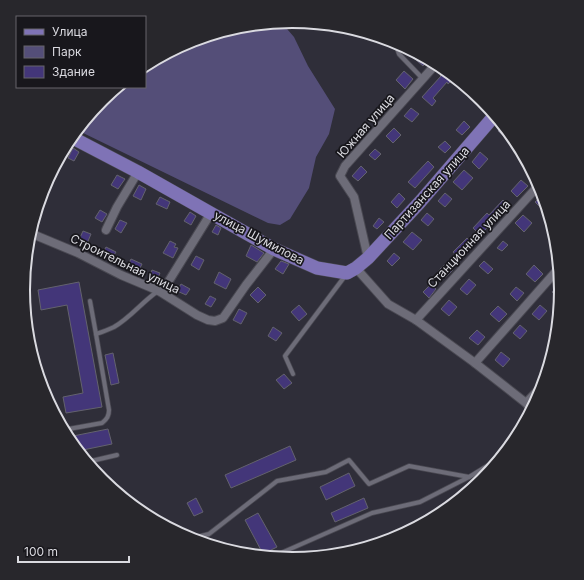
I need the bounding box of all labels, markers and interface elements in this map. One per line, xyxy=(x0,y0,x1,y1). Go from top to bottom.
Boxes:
legend xyxy=(16,16,146,88)
text: Улица xyxy=(52,24,87,39)
text: Парк xyxy=(52,44,82,59)
text: Здание xyxy=(52,64,95,79)
street label: Южная улица xyxy=(334,91,397,161)
street label: Партизанская улица xyxy=(381,143,472,242)
street label: Станционная улица xyxy=(424,197,513,291)
street label: улица Шумилова xyxy=(212,208,307,268)
street label: Строительная улица xyxy=(68,230,182,297)
scale bar xyxy=(18,538,129,564)
text: 100 m xyxy=(24,544,58,559)

